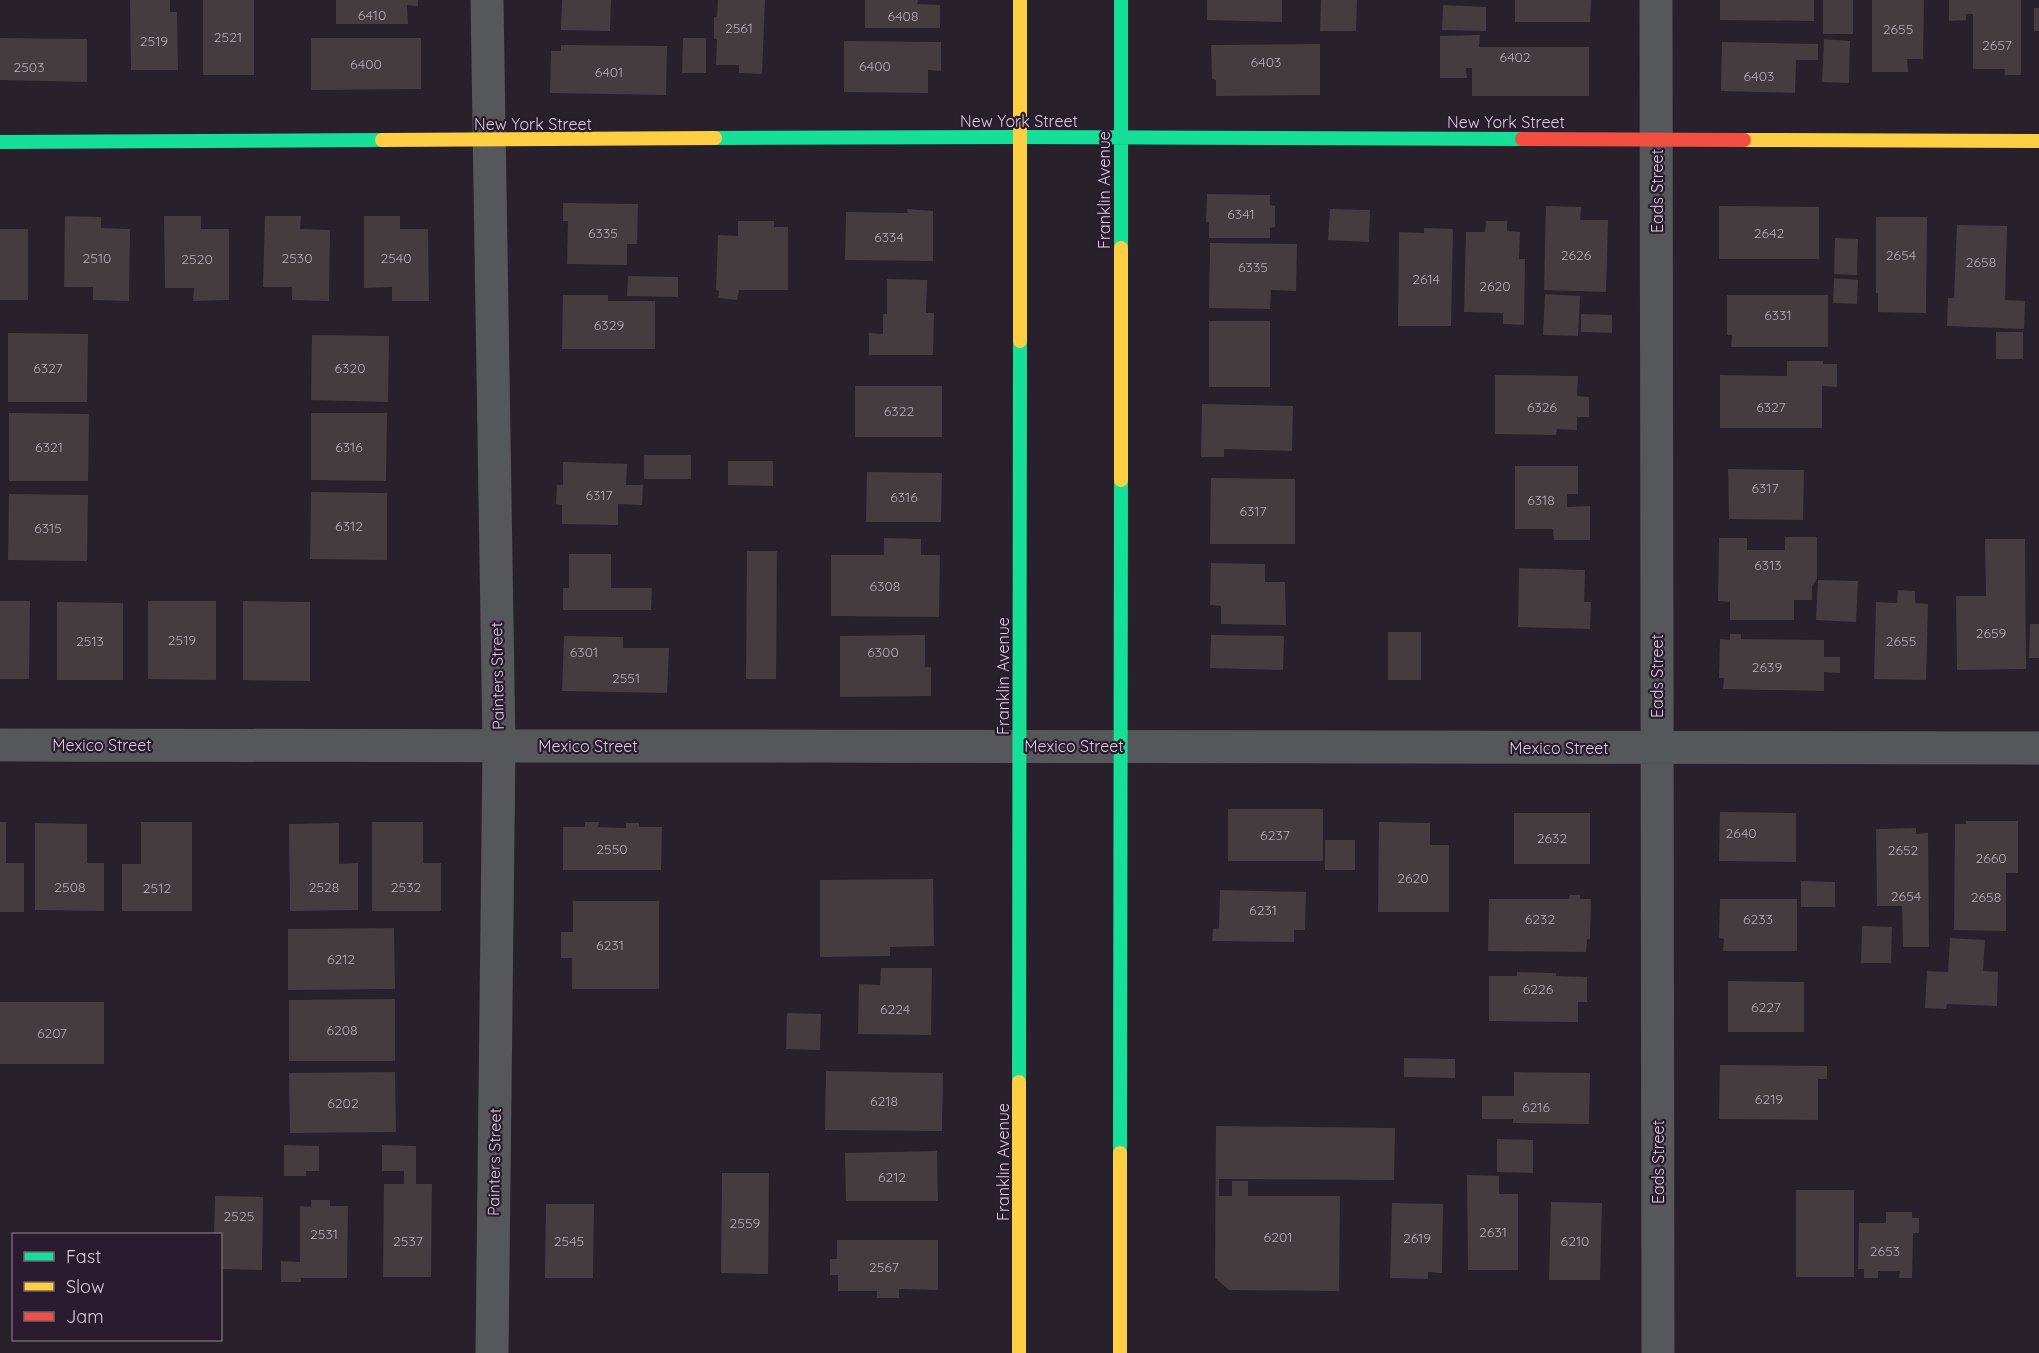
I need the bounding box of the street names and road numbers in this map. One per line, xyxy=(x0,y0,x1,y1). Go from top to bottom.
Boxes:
street label: New York Street xyxy=(960,111,1078,131)
street label: New York Street xyxy=(1447,112,1565,132)
street label: New York Street xyxy=(474,114,592,134)
street label: Franklin Avenue xyxy=(1094,131,1114,249)
street label: Eads Street xyxy=(1647,149,1667,233)
street label: Franklin Avenue xyxy=(993,617,1013,735)
street label: Painters Street xyxy=(486,622,508,730)
street label: Eads Street xyxy=(1647,634,1667,718)
street label: Mexico Street xyxy=(52,735,152,755)
street label: Mexico Street xyxy=(538,736,638,756)
street label: Mexico Street xyxy=(1024,736,1124,756)
street label: Mexico Street xyxy=(1509,738,1609,758)
street label: Franklin Avenue xyxy=(993,1103,1013,1221)
street label: Painters Street xyxy=(483,1108,505,1216)
street label: Eads Street xyxy=(1648,1120,1668,1204)

